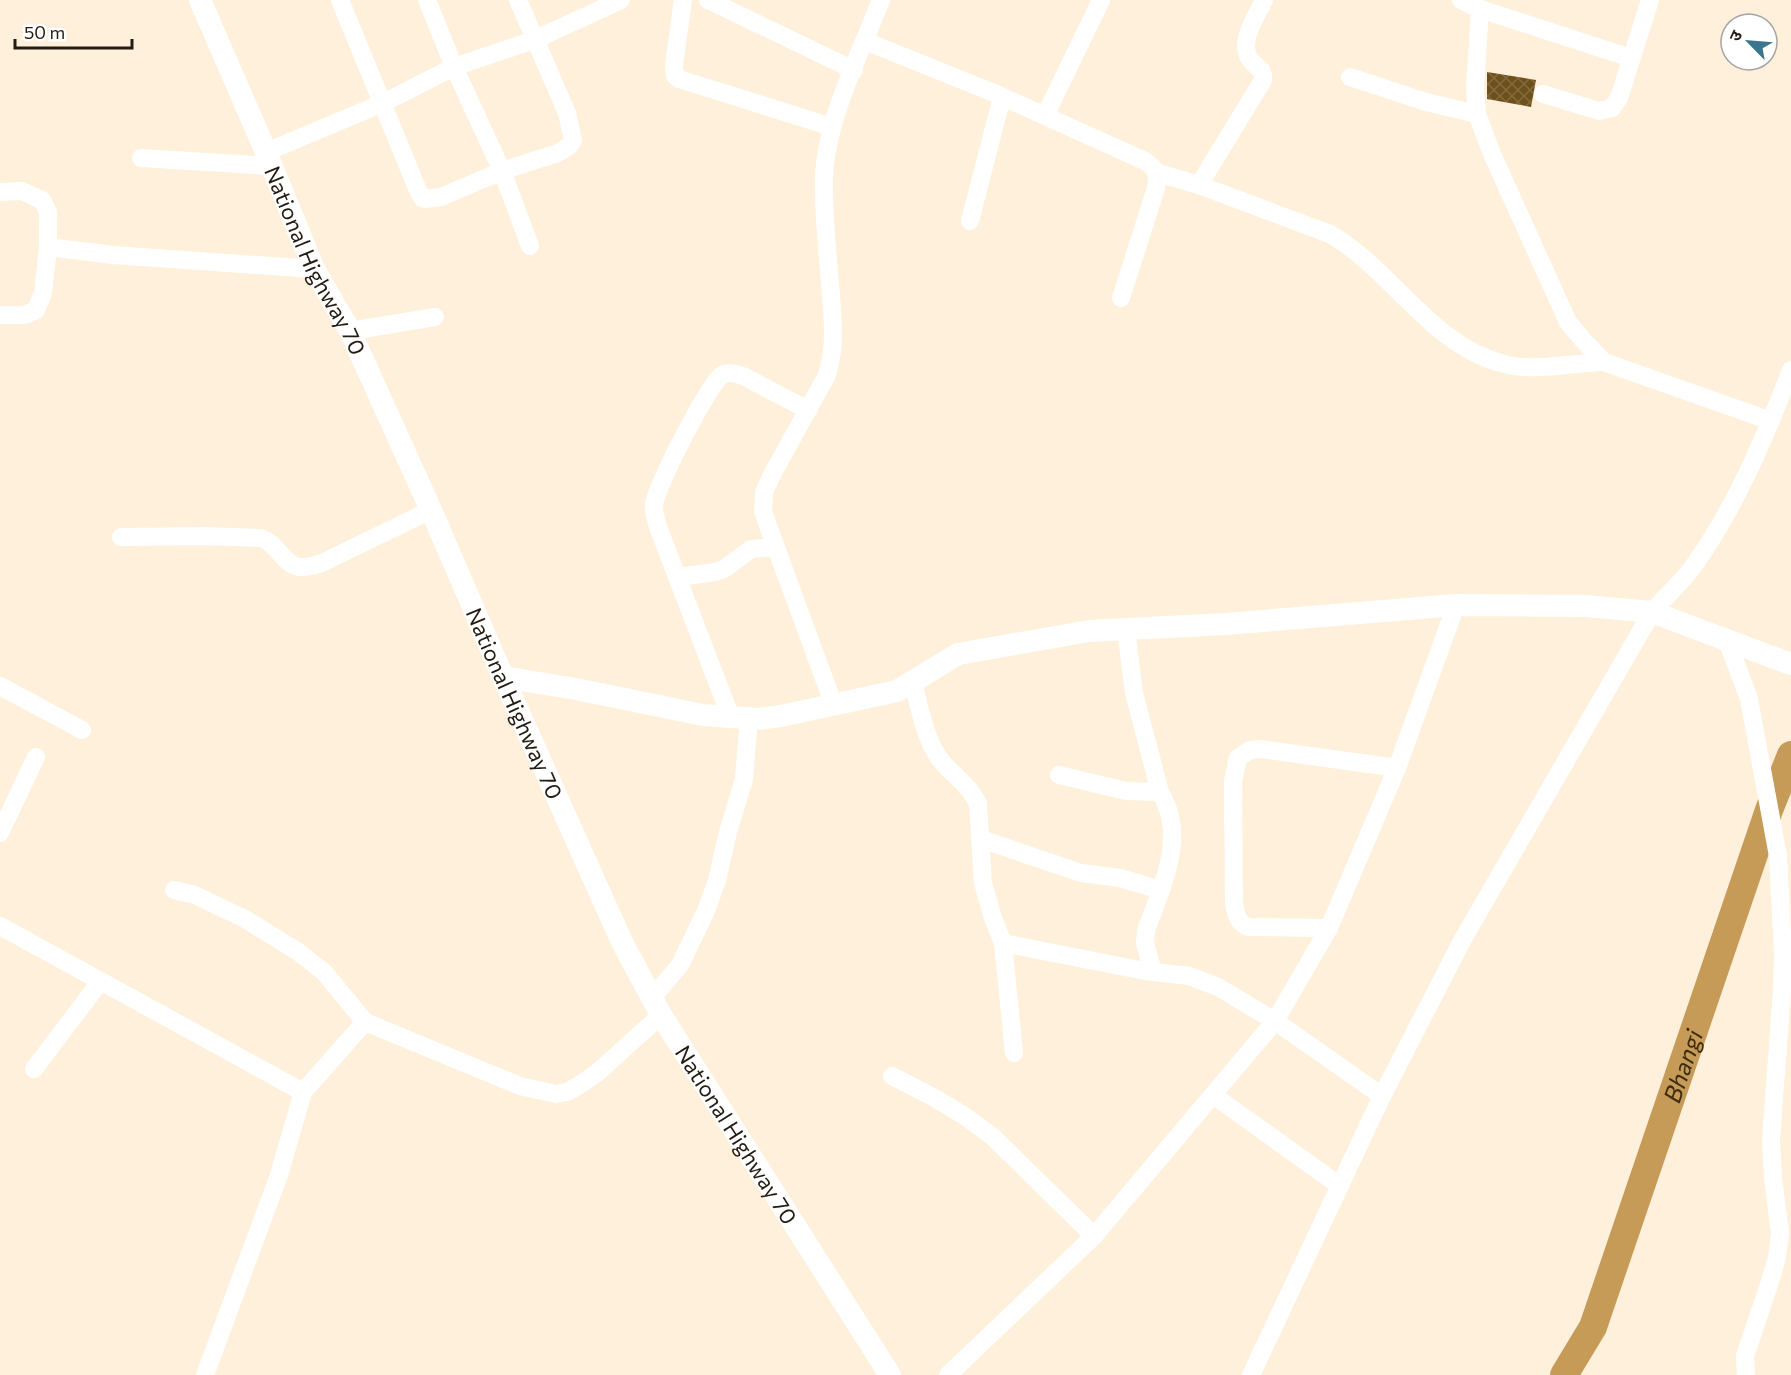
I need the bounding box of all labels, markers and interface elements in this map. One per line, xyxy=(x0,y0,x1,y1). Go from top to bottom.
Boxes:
scale bar xyxy=(15,12,132,50)
north arrow xyxy=(1719,12,1779,72)
text: 50 m xyxy=(24,21,65,43)
text: उ xyxy=(1724,27,1746,44)
street label: National Highway 70 xyxy=(260,162,372,359)
street label: National Highway 70 xyxy=(461,603,569,803)
water label: Bhangi xyxy=(1656,1025,1708,1106)
street label: National Highway 70 xyxy=(670,1040,804,1229)

